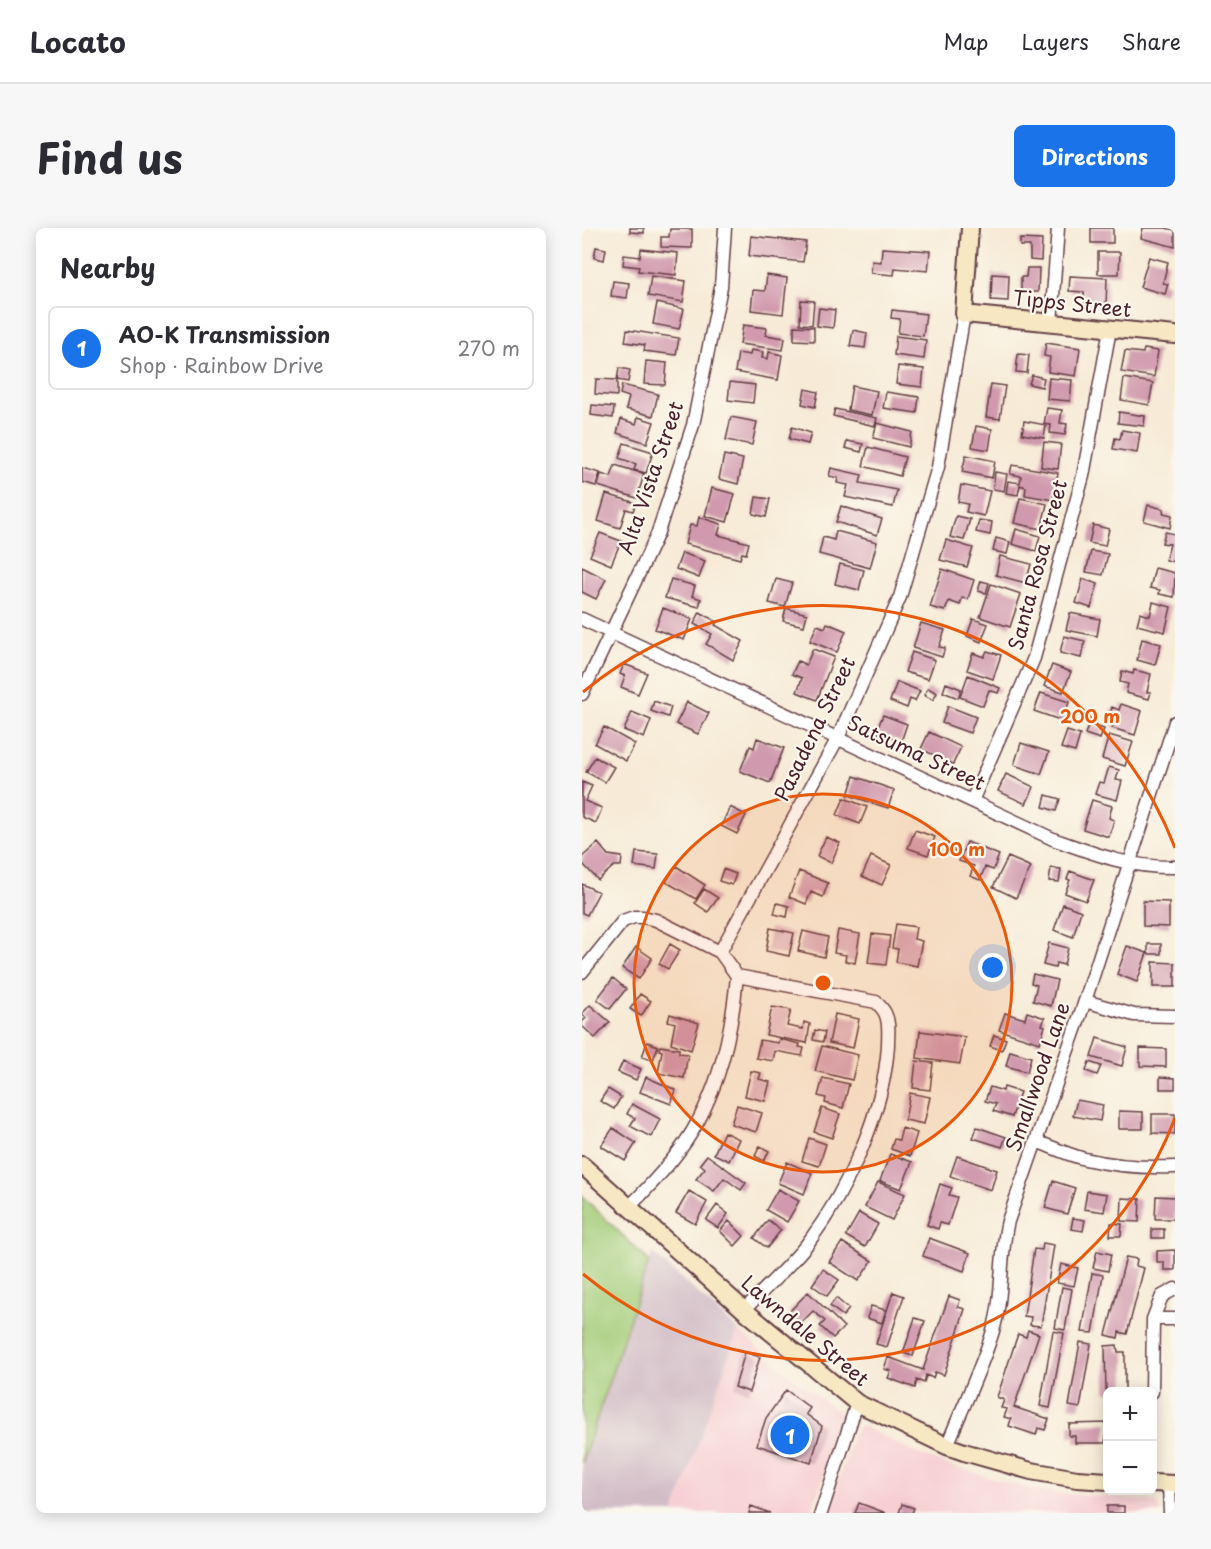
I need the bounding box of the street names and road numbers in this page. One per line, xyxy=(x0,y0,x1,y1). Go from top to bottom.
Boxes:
street label: Tipps Street xyxy=(1011,282,1133,324)
street label: Alta Vista Street xyxy=(610,397,690,558)
street label: Santa Rosa Street xyxy=(1000,476,1074,653)
street label: Pasadena Street xyxy=(766,651,862,806)
street label: Satsuma Street xyxy=(842,707,990,797)
street label: Smallwood Lane xyxy=(997,998,1077,1156)
street label: Lawndale Street xyxy=(735,1268,876,1393)

